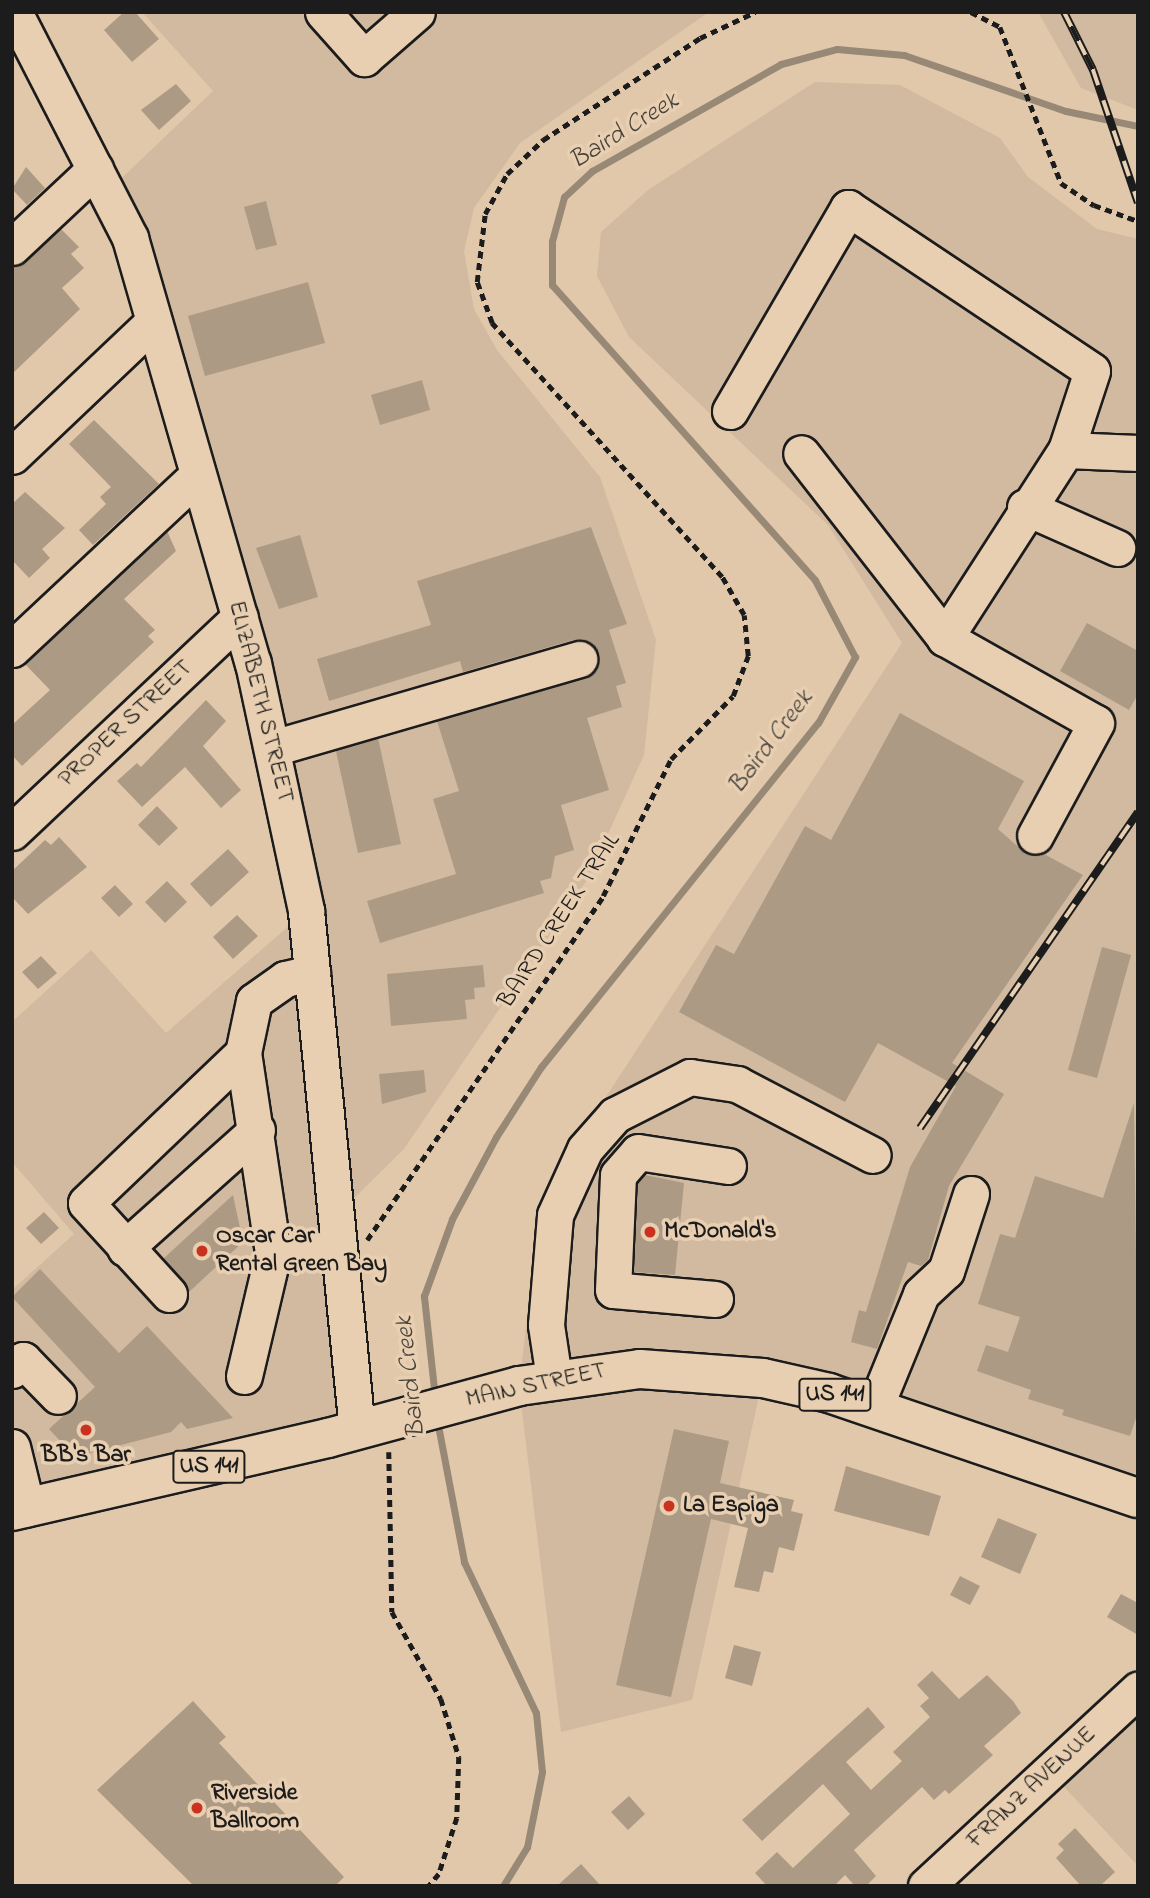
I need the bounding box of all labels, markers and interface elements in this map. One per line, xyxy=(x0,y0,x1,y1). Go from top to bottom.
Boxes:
water label: Baird Creek xyxy=(565,86,685,178)
street label: ELIZABETH STREET xyxy=(221,598,299,806)
street label: PROPER STREET xyxy=(53,654,199,794)
water label: Baird Creek xyxy=(723,685,821,801)
street label: BAIRD CREEK TRAIL xyxy=(493,828,627,1014)
place label: McDonald's xyxy=(664,1218,776,1246)
place label: Oscar Car Rental Green Bay xyxy=(216,1223,387,1279)
marker: McDonald's xyxy=(642,1224,658,1240)
marker: Oscar Car Rental Green Bay xyxy=(194,1243,210,1259)
water label: Baird Creek xyxy=(390,1315,434,1439)
street label: MAIN STREET xyxy=(463,1357,609,1415)
road number: US 141 xyxy=(798,1376,872,1414)
marker: BB's Bar xyxy=(78,1422,94,1438)
place label: BB's Bar xyxy=(41,1442,131,1470)
road number: US 141 xyxy=(172,1448,246,1486)
place label: La Espiga xyxy=(683,1492,779,1520)
marker: La Espiga xyxy=(661,1498,677,1514)
street label: FRANZ AVENUE xyxy=(961,1721,1103,1855)
place label: Riverside Ballroom xyxy=(211,1780,299,1836)
marker: Riverside Ballroom xyxy=(189,1800,205,1816)

